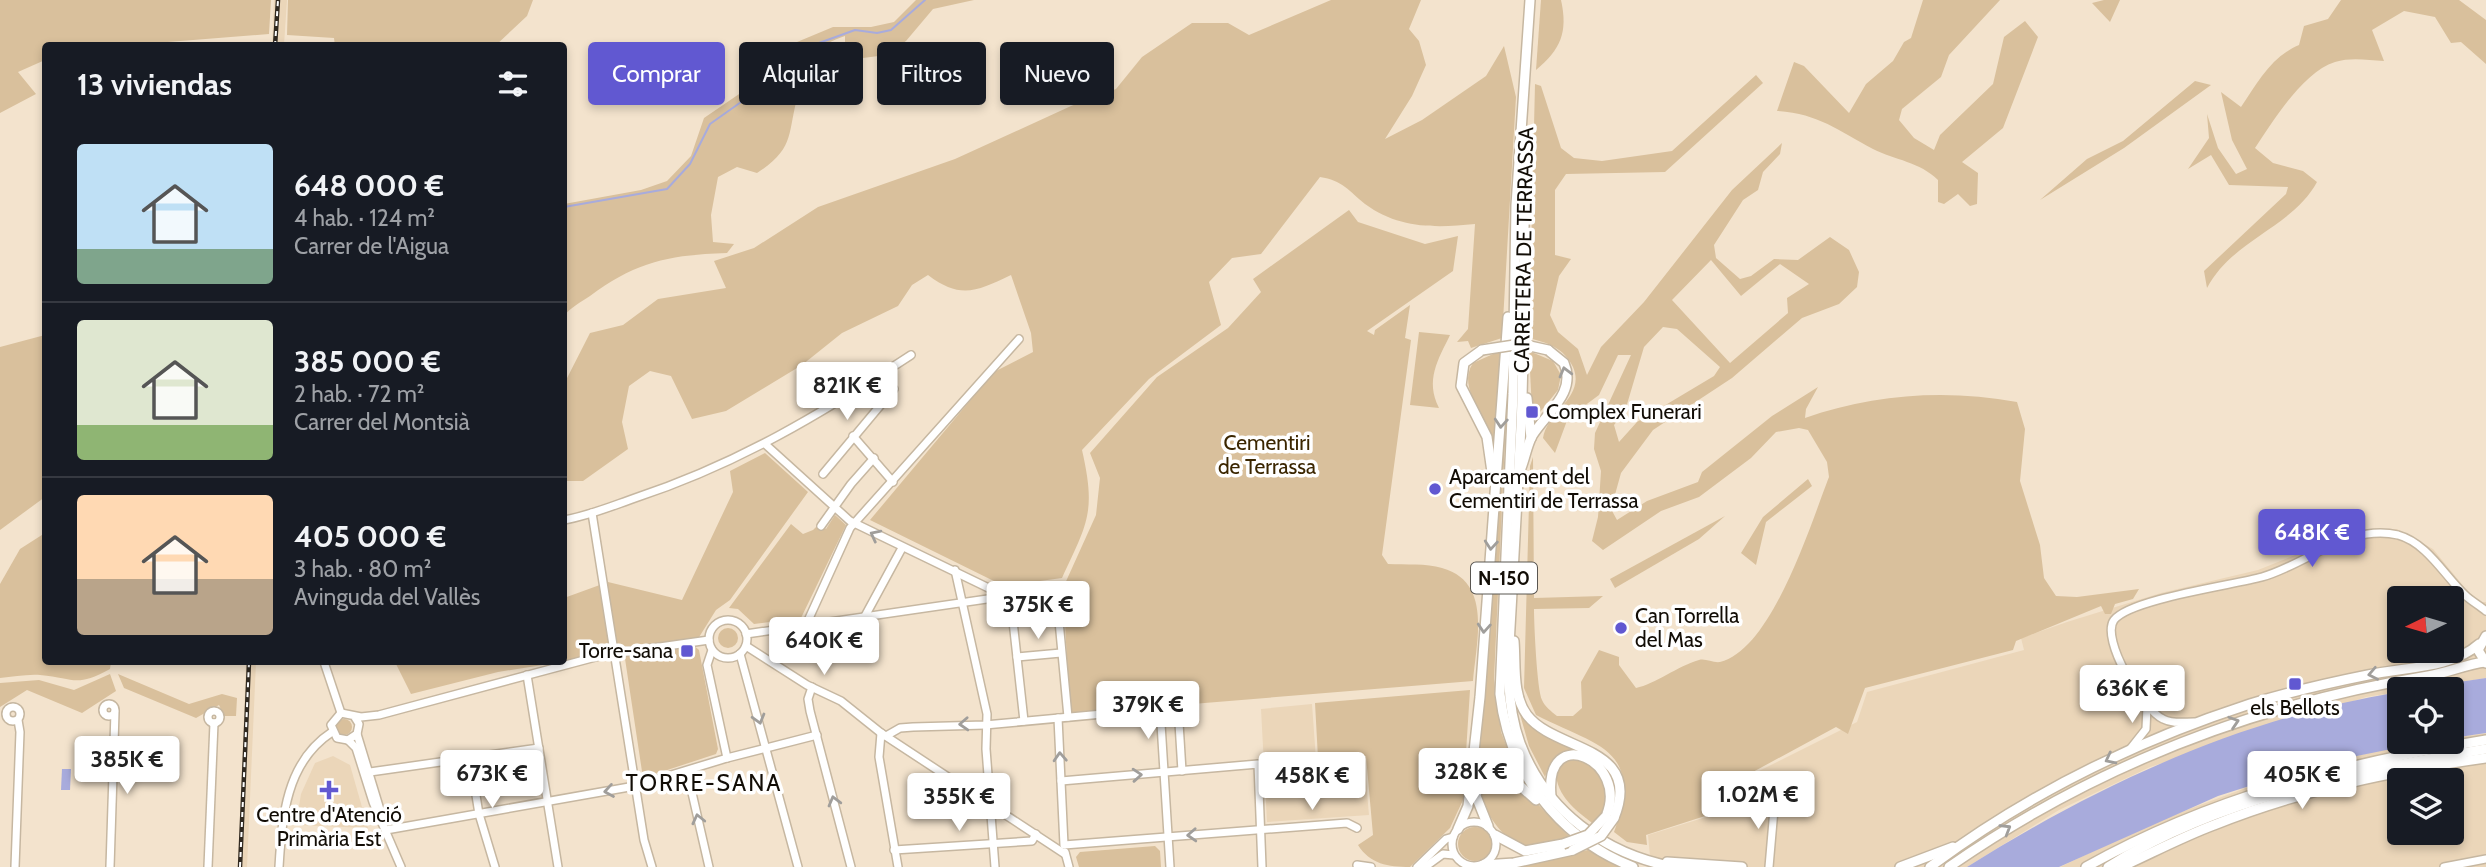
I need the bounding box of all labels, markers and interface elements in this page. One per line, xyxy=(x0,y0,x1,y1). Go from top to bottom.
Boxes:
chip: Comprar xyxy=(588,42,725,105)
chip: Alquilar xyxy=(739,42,863,105)
chip: Filtros xyxy=(877,42,986,105)
chip: Nuevo xyxy=(1000,42,1114,105)
icon: filters xyxy=(494,65,532,103)
text: 13 viviendas xyxy=(77,66,232,103)
street label: CARRETERA DE TERRASSA xyxy=(1509,127,1538,373)
text: 648 000 € xyxy=(294,167,444,204)
icon: home xyxy=(133,172,217,256)
text: 4 hab. · 124 m² xyxy=(294,204,435,232)
text: Carrer de l'Aigua xyxy=(294,232,449,260)
text: 385 000 € xyxy=(294,343,441,380)
icon: home xyxy=(133,348,217,432)
pin: 821K € xyxy=(790,362,904,422)
one-way arrow xyxy=(1559,367,1573,379)
text: 821K € xyxy=(813,371,881,399)
text: 2 hab. · 72 m² xyxy=(294,380,425,408)
place label: Complex Funerari xyxy=(1546,399,1702,424)
marker: Complex Funerari xyxy=(1524,404,1540,420)
text: Carrer del Montsià xyxy=(294,408,470,436)
one-way arrow xyxy=(1494,417,1509,428)
park label: Cementiri de Terrassa xyxy=(1218,430,1316,479)
place label: Aparcament del Cementiri de Terrassa xyxy=(1449,464,1639,513)
marker: Aparcament del Cementiri de Terrassa xyxy=(1427,481,1443,497)
pin: 648K € xyxy=(2255,510,2369,569)
text: 405 000 € xyxy=(294,518,446,555)
text: 648K € xyxy=(2274,518,2350,546)
icon: home xyxy=(133,523,217,607)
one-way arrow xyxy=(870,529,882,543)
one-way arrow xyxy=(1484,539,1499,550)
text: 3 hab. · 80 m² xyxy=(294,555,431,583)
road number: N-150 xyxy=(1471,562,1537,594)
pin: 375K € xyxy=(981,582,1095,641)
text: Avinguda del Vallès xyxy=(294,583,480,611)
north arrow xyxy=(2387,586,2464,663)
map controls xyxy=(2387,586,2464,845)
text: 375K € xyxy=(1003,590,1073,618)
place label: Can Torrella del Mas xyxy=(1635,603,1739,652)
pin: 640K € xyxy=(767,618,881,677)
marker: Can Torrella del Mas xyxy=(1613,620,1629,636)
one-way arrow xyxy=(1477,623,1492,634)
text: 640K € xyxy=(785,626,863,654)
place label: Torre-sana xyxy=(579,638,673,663)
marker: Torre-sana xyxy=(679,643,695,659)
one-way arrow xyxy=(2367,665,2379,680)
pin: 636K € xyxy=(2075,666,2189,725)
text: 636K € xyxy=(2096,674,2168,702)
marker: els Bellots xyxy=(2287,676,2303,692)
button: locate xyxy=(2387,677,2464,754)
pin: 379K € xyxy=(1091,682,1205,741)
text: 379K € xyxy=(1112,690,1184,718)
place label: els Bellots xyxy=(2250,695,2340,720)
one-way arrow xyxy=(750,713,765,725)
one-way arrow xyxy=(958,716,969,731)
one-way arrow xyxy=(2227,716,2239,731)
pin: 385K € xyxy=(70,736,184,796)
text: 385K € xyxy=(91,745,163,773)
pin: 328K € xyxy=(1414,748,1528,808)
pin: 673K € xyxy=(435,750,549,810)
one-way arrow xyxy=(2105,750,2117,764)
one-way arrow xyxy=(1052,752,1067,763)
pin: 458K € xyxy=(1255,752,1369,812)
pin: 405K € xyxy=(2245,752,2359,811)
text: 328K € xyxy=(1435,757,1507,785)
text: 673K € xyxy=(456,759,528,787)
text: 405K € xyxy=(2263,760,2341,788)
text: 458K € xyxy=(1275,761,1349,789)
one-way arrow xyxy=(1132,767,1143,782)
button: layers xyxy=(2387,768,2464,845)
district label: TORRE-SANA xyxy=(625,769,783,797)
pin: 1.02M € xyxy=(1693,772,1823,831)
pin: 355K € xyxy=(902,774,1016,833)
marker: Centre d'Atenció Primària Est xyxy=(319,780,339,800)
text: 1.02M € xyxy=(1718,780,1798,808)
text: 355K € xyxy=(923,782,995,810)
one-way arrow xyxy=(603,783,615,798)
one-way arrow xyxy=(828,795,842,807)
place label: Centre d'Atenció Primària Est xyxy=(256,802,402,851)
one-way arrow xyxy=(692,813,706,825)
one-way arrow xyxy=(1999,825,2012,838)
one-way arrow xyxy=(1187,827,1198,842)

